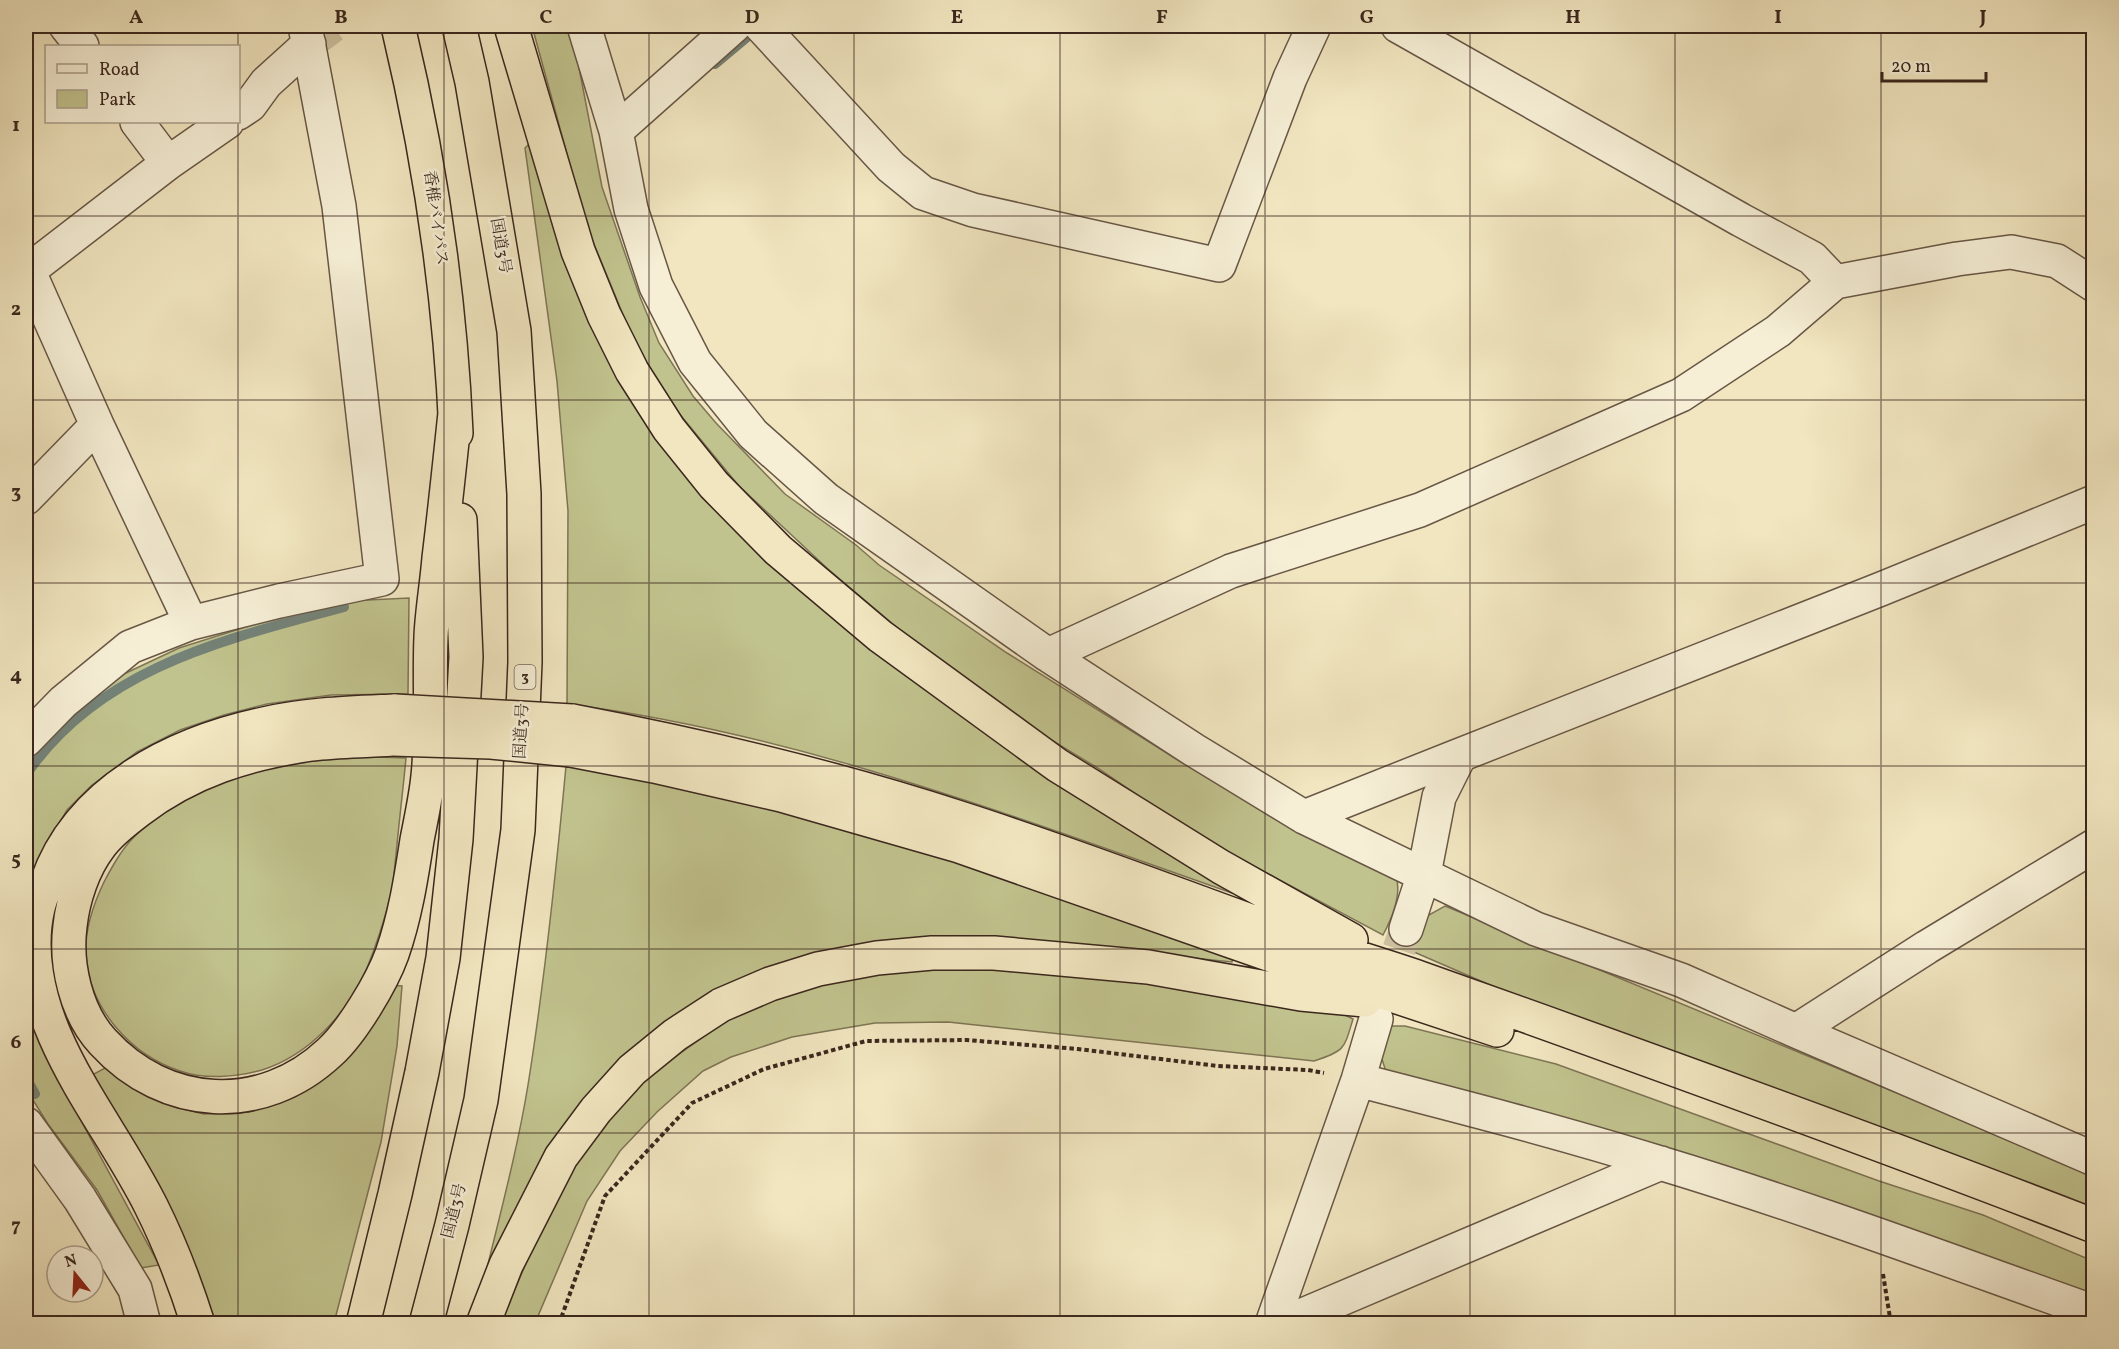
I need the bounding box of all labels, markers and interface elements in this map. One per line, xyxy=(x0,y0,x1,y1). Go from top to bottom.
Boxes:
text: A xyxy=(129,4,143,32)
text: B xyxy=(334,4,348,32)
text: C xyxy=(540,4,553,32)
text: D xyxy=(745,4,759,32)
text: E xyxy=(951,4,963,32)
text: F xyxy=(1156,4,1168,32)
text: G xyxy=(1360,4,1374,32)
text: H xyxy=(1565,4,1581,32)
text: I xyxy=(1774,4,1782,32)
text: J xyxy=(1978,4,1987,32)
legend xyxy=(45,45,240,123)
scale bar xyxy=(1882,45,1986,83)
text: 20 m xyxy=(1891,55,1931,80)
text: Road xyxy=(99,58,140,83)
text: Park xyxy=(99,88,136,113)
text: 1 xyxy=(12,112,20,140)
street label: 香椎バイパス xyxy=(417,169,453,267)
street label: 国道3号 xyxy=(484,216,516,276)
text: 2 xyxy=(11,296,21,324)
text: 3 xyxy=(11,479,21,507)
text: 4 xyxy=(10,662,22,690)
road number: 3 xyxy=(514,665,536,689)
street label: 国道3号 xyxy=(510,702,534,760)
text: 5 xyxy=(11,846,21,874)
text: 6 xyxy=(11,1029,22,1057)
street label: 国道3号 xyxy=(438,1181,472,1241)
text: 7 xyxy=(11,1212,21,1240)
north arrow xyxy=(45,1244,105,1304)
text: N xyxy=(62,1249,80,1274)

